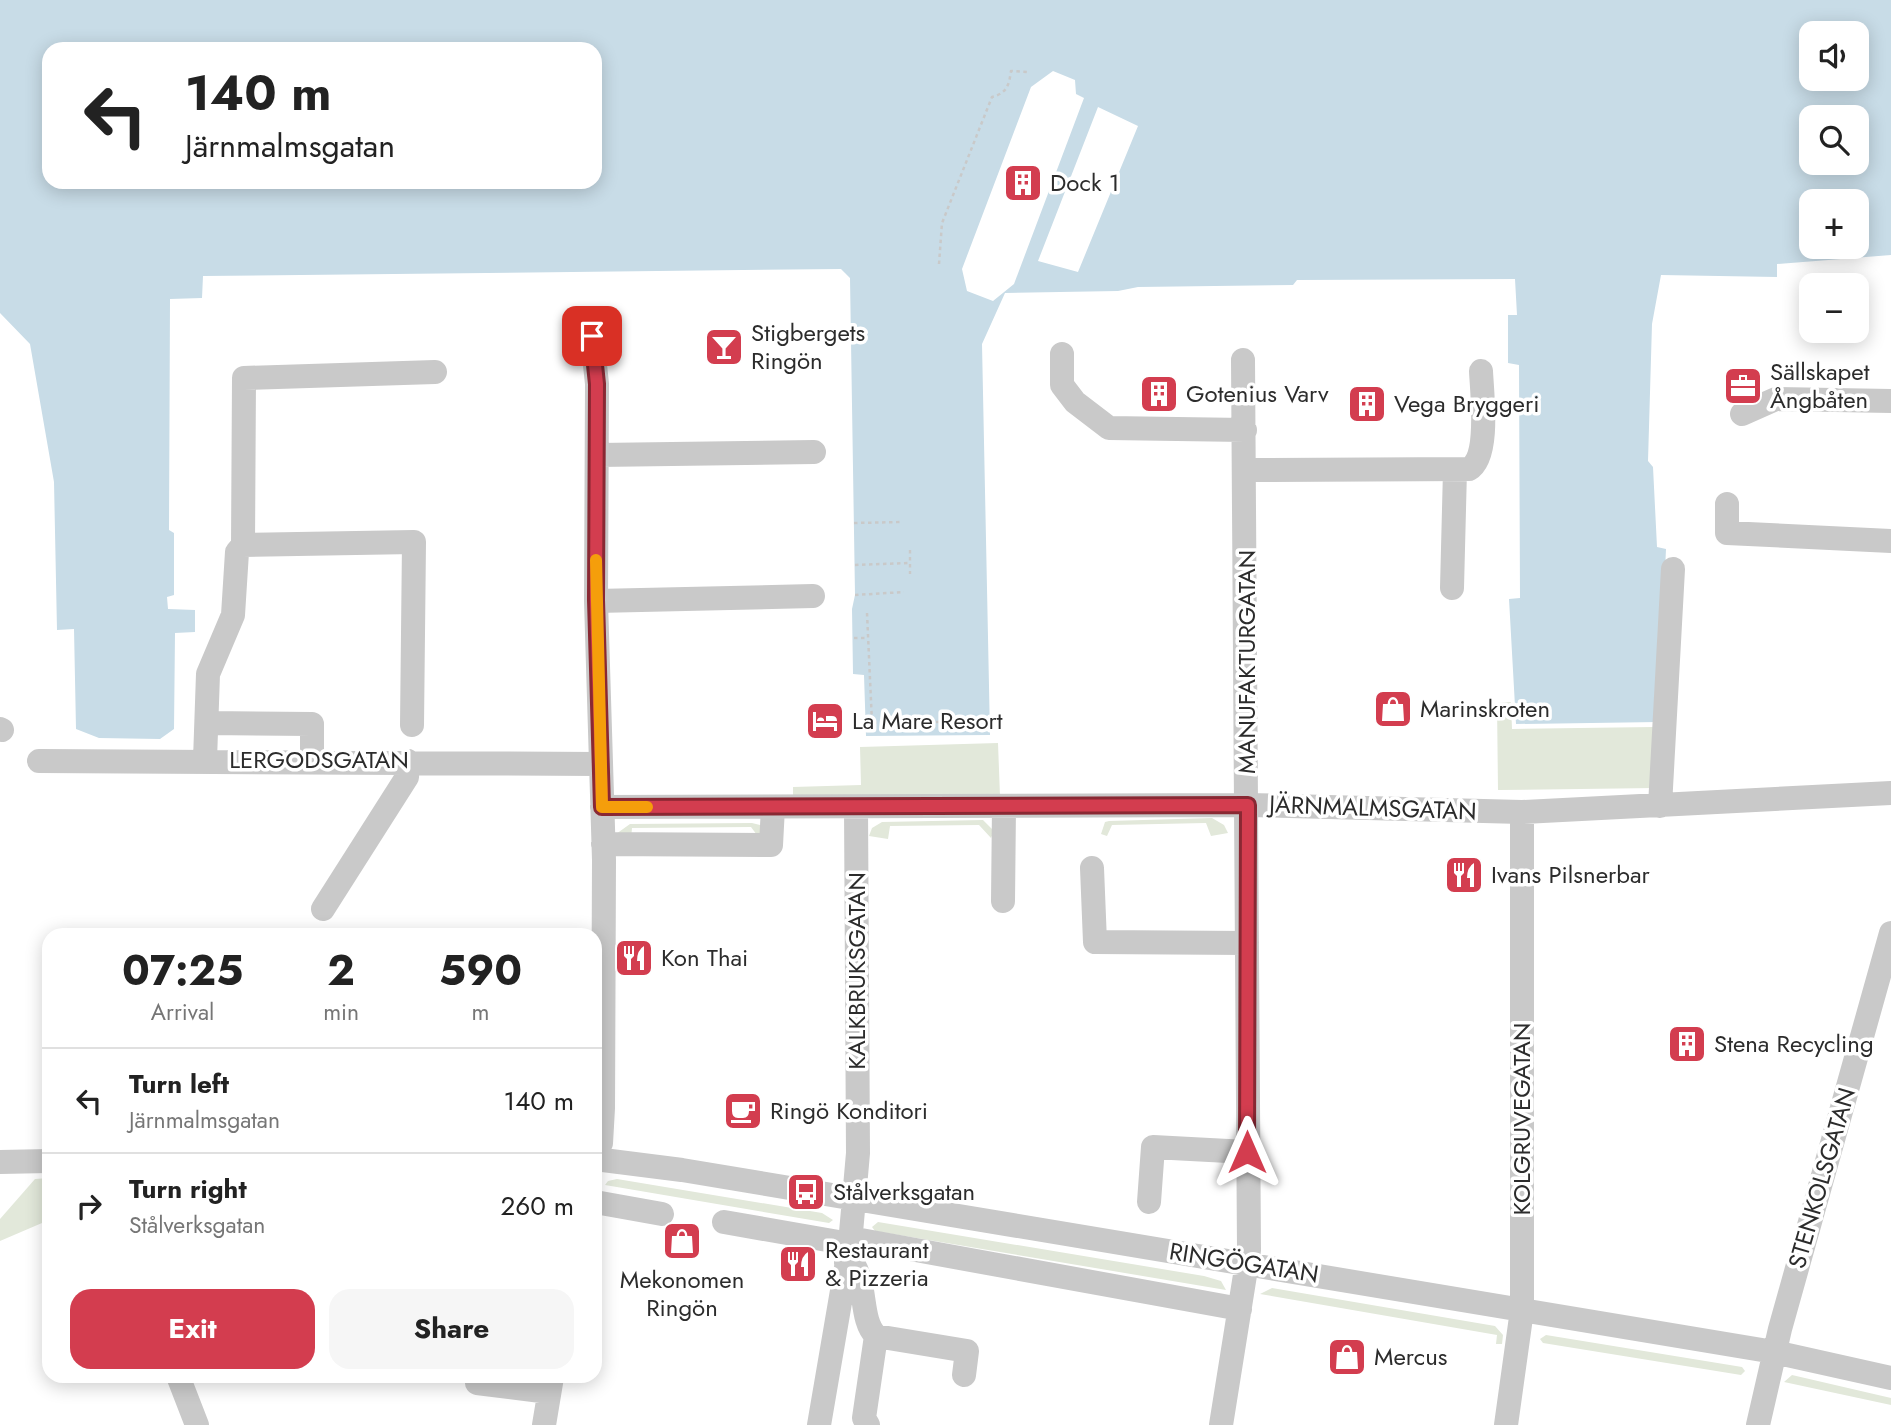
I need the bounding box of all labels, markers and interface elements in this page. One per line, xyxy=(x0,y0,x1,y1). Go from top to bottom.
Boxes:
map controls xyxy=(1799,21,1869,343)
button: sound xyxy=(1799,21,1869,91)
text: 140 m xyxy=(185,58,331,128)
icon: left xyxy=(70,70,161,161)
button: search xyxy=(1799,105,1869,175)
text: Järnmalmsgatan xyxy=(185,123,395,169)
building icon: Dock 1 xyxy=(1002,162,1044,204)
place label: Dock 1 xyxy=(1050,165,1119,200)
button: + xyxy=(1799,189,1869,259)
button: − xyxy=(1799,273,1869,343)
pin xyxy=(562,306,622,366)
place label: Stigbergets Ringön xyxy=(751,315,865,378)
icon: arrive xyxy=(573,317,611,355)
bar icon: Stigbergets Ringön xyxy=(703,326,745,368)
place label: Sällskapet Ångbåten xyxy=(1770,354,1870,417)
office icon: Sällskapet Ångbåten xyxy=(1722,365,1764,407)
building icon: Gotenius Varv xyxy=(1138,373,1180,415)
place label: Gotenius Varv xyxy=(1186,376,1329,411)
building icon: Vega Bryggeri xyxy=(1346,383,1388,425)
place label: Vega Bryggeri xyxy=(1394,386,1539,421)
street label: MANUFAKTURGATAN xyxy=(1229,550,1264,774)
shop icon: Marinskroten xyxy=(1372,688,1414,730)
place label: Marinskroten xyxy=(1420,691,1550,726)
hotel icon: La Mare Resort xyxy=(804,700,846,742)
place label: La Mare Resort xyxy=(852,703,1003,738)
street label: LERGODSGATAN xyxy=(229,742,409,777)
street label: JÄRNMALMSGATAN xyxy=(1266,786,1477,829)
restaurant icon: Ivans Pilsnerbar xyxy=(1443,854,1485,896)
place label: Ivans Pilsnerbar xyxy=(1491,857,1650,892)
street label: KALKBRUKSGATAN xyxy=(839,872,874,1070)
restaurant icon: Kon Thai xyxy=(613,937,655,979)
text: 07:25 xyxy=(122,940,243,1001)
text: 2 xyxy=(327,940,355,1001)
text: 590 xyxy=(439,940,522,1001)
place label: Kon Thai xyxy=(661,940,748,975)
text: Arrival xyxy=(151,995,214,1029)
text: min xyxy=(323,995,359,1029)
text: m xyxy=(472,995,490,1029)
street label: KOLGRUVEGATAN xyxy=(1504,1023,1539,1215)
building icon: Stena Recycling xyxy=(1666,1023,1708,1065)
place label: Stena Recycling xyxy=(1714,1026,1874,1061)
text: Turn left xyxy=(129,1065,229,1103)
icon: left xyxy=(70,1082,108,1120)
text: 140 m xyxy=(503,1082,574,1120)
street label: STENKOLSGATAN xyxy=(1779,1083,1864,1272)
cafe icon: Ringö Konditori xyxy=(722,1090,764,1132)
place label: Ringö Konditori xyxy=(770,1093,928,1128)
text: Järnmalmsgatan xyxy=(129,1103,280,1137)
position arrow xyxy=(1210,1115,1284,1189)
text: Turn right xyxy=(129,1170,247,1208)
bus stop icon: Stålverksgatan xyxy=(785,1171,827,1213)
place label: Stålverksgatan xyxy=(833,1174,975,1209)
icon: right xyxy=(70,1187,108,1225)
text: 260 m xyxy=(501,1187,574,1225)
text: Stålverksgatan xyxy=(129,1208,265,1242)
shop icon: Mekonomen Ringön xyxy=(661,1220,703,1262)
place label: Restaurant & Pizzeria xyxy=(825,1232,929,1295)
street label: RINGÖGATAN xyxy=(1167,1233,1321,1292)
restaurant icon: Restaurant & Pizzeria xyxy=(777,1243,819,1285)
place label: Mekonomen Ringön xyxy=(620,1262,744,1325)
button: Exit xyxy=(70,1289,315,1369)
button: Share xyxy=(329,1289,574,1369)
shop icon: Mercus xyxy=(1326,1336,1368,1378)
place label: Mercus xyxy=(1374,1339,1447,1374)

